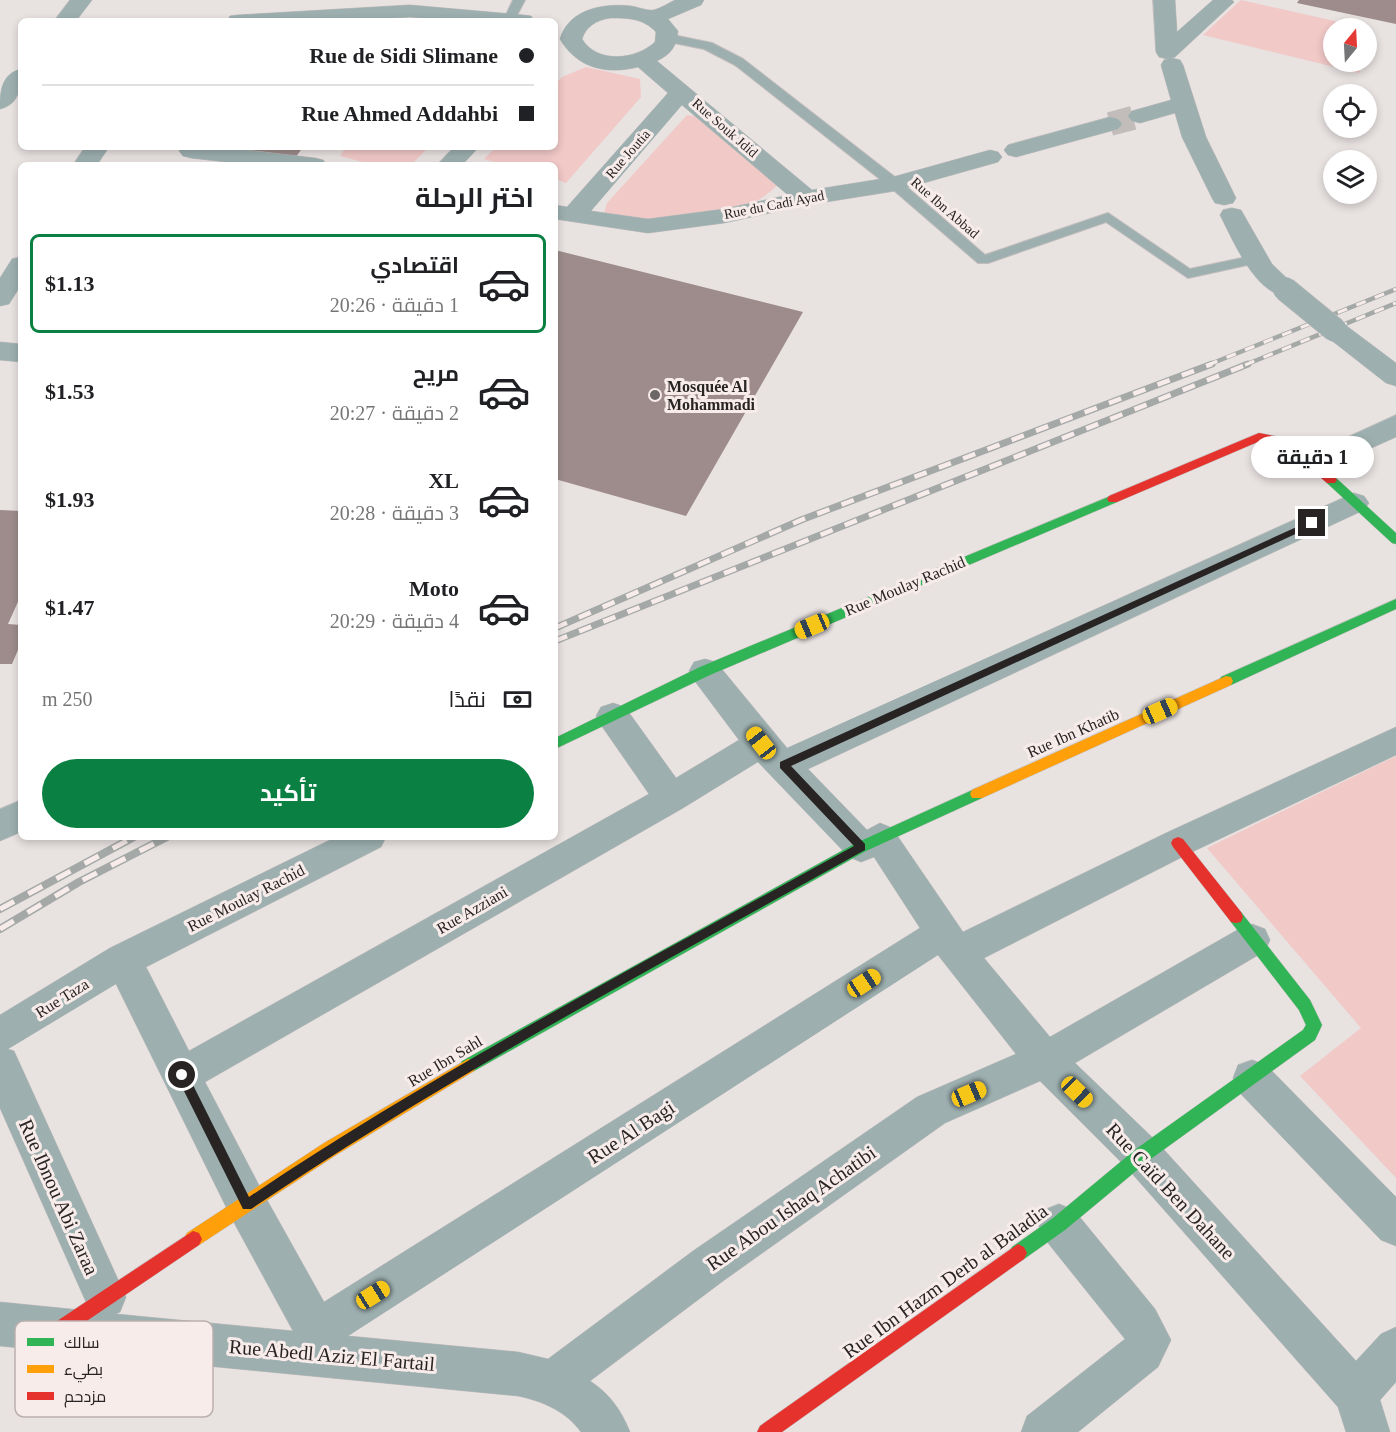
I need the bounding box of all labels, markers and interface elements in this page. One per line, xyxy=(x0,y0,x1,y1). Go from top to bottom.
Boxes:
north arrow xyxy=(1323,18,1377,72)
map controls xyxy=(1323,18,1377,204)
text: Rue de Sidi Slimane xyxy=(309,43,498,68)
button: locate xyxy=(1323,84,1377,138)
street label: Rue Souk Jdid xyxy=(689,96,761,160)
text: Rue Ahmed Addahbi xyxy=(301,101,498,126)
street label: Rue Joutia xyxy=(603,126,654,181)
button: layers xyxy=(1323,150,1377,204)
street label: Rue Ibn Abbad xyxy=(908,175,982,241)
text: اختر الرحلة xyxy=(415,183,534,213)
street label: Rue du Cadi Ayad xyxy=(723,188,825,222)
text: اقتصادي xyxy=(370,253,459,278)
icon: car xyxy=(477,257,531,311)
text: $1.13 xyxy=(45,271,95,296)
text: 1 دقيقة · 20:26 xyxy=(330,294,459,316)
text: مريح xyxy=(413,361,459,386)
icon: car xyxy=(477,365,531,419)
place label: Mosquée Al Mohammadi xyxy=(667,378,756,413)
text: $1.53 xyxy=(45,379,95,404)
marker: Mosquée Al Mohammadi xyxy=(648,388,662,402)
text: 2 دقيقة · 20:27 xyxy=(330,402,459,424)
callout: 1 دقيقة xyxy=(1250,436,1374,478)
text: 1 دقيقة xyxy=(1277,446,1348,468)
text: XL xyxy=(428,468,459,493)
icon: car xyxy=(477,473,531,527)
text: $1.93 xyxy=(45,487,95,512)
text: 3 دقيقة · 20:28 xyxy=(330,502,459,524)
route end xyxy=(1298,509,1325,536)
street label: Rue Moulay Rachid xyxy=(842,553,968,620)
text: Moto xyxy=(409,576,459,601)
icon: car xyxy=(477,581,531,635)
text: $1.47 xyxy=(45,595,95,620)
text: 4 دقيقة · 20:29 xyxy=(330,610,459,632)
car xyxy=(792,611,832,641)
icon: cash xyxy=(501,683,534,716)
text: نقدًا xyxy=(448,687,486,712)
text: 250 m xyxy=(42,688,93,710)
car xyxy=(1140,695,1180,727)
street label: Rue Ibn Khatib xyxy=(1024,705,1122,761)
car xyxy=(743,723,779,763)
button: تأكيد xyxy=(42,759,534,828)
street label: Rue Moulay Rachid xyxy=(185,861,308,936)
street label: Rue Azziani xyxy=(434,883,511,937)
car xyxy=(844,966,884,1000)
street label: Rue Taza xyxy=(32,975,92,1021)
street label: Rue Ibn Sahl xyxy=(405,1032,486,1090)
route start xyxy=(168,1061,195,1088)
car xyxy=(1058,1073,1096,1111)
car xyxy=(949,1079,989,1109)
street label: Rue Al Bagi xyxy=(584,1096,679,1169)
street label: Rue Ibnou Abi Zaraa xyxy=(15,1116,103,1278)
street label: Rue Caïd Ben Dahane xyxy=(1102,1118,1240,1264)
street label: Rue Abou Ishaq Achatibi xyxy=(702,1141,881,1276)
street label: Rue Ibn Hazm Derb al Baladia xyxy=(839,1199,1052,1363)
car xyxy=(353,1278,393,1312)
legend xyxy=(15,1321,213,1417)
text: سالك xyxy=(64,1334,99,1351)
street label: Rue Abedl Aziz El Fartail xyxy=(228,1335,436,1375)
text: بطيء xyxy=(64,1361,103,1383)
text: مزدحم xyxy=(64,1388,106,1408)

